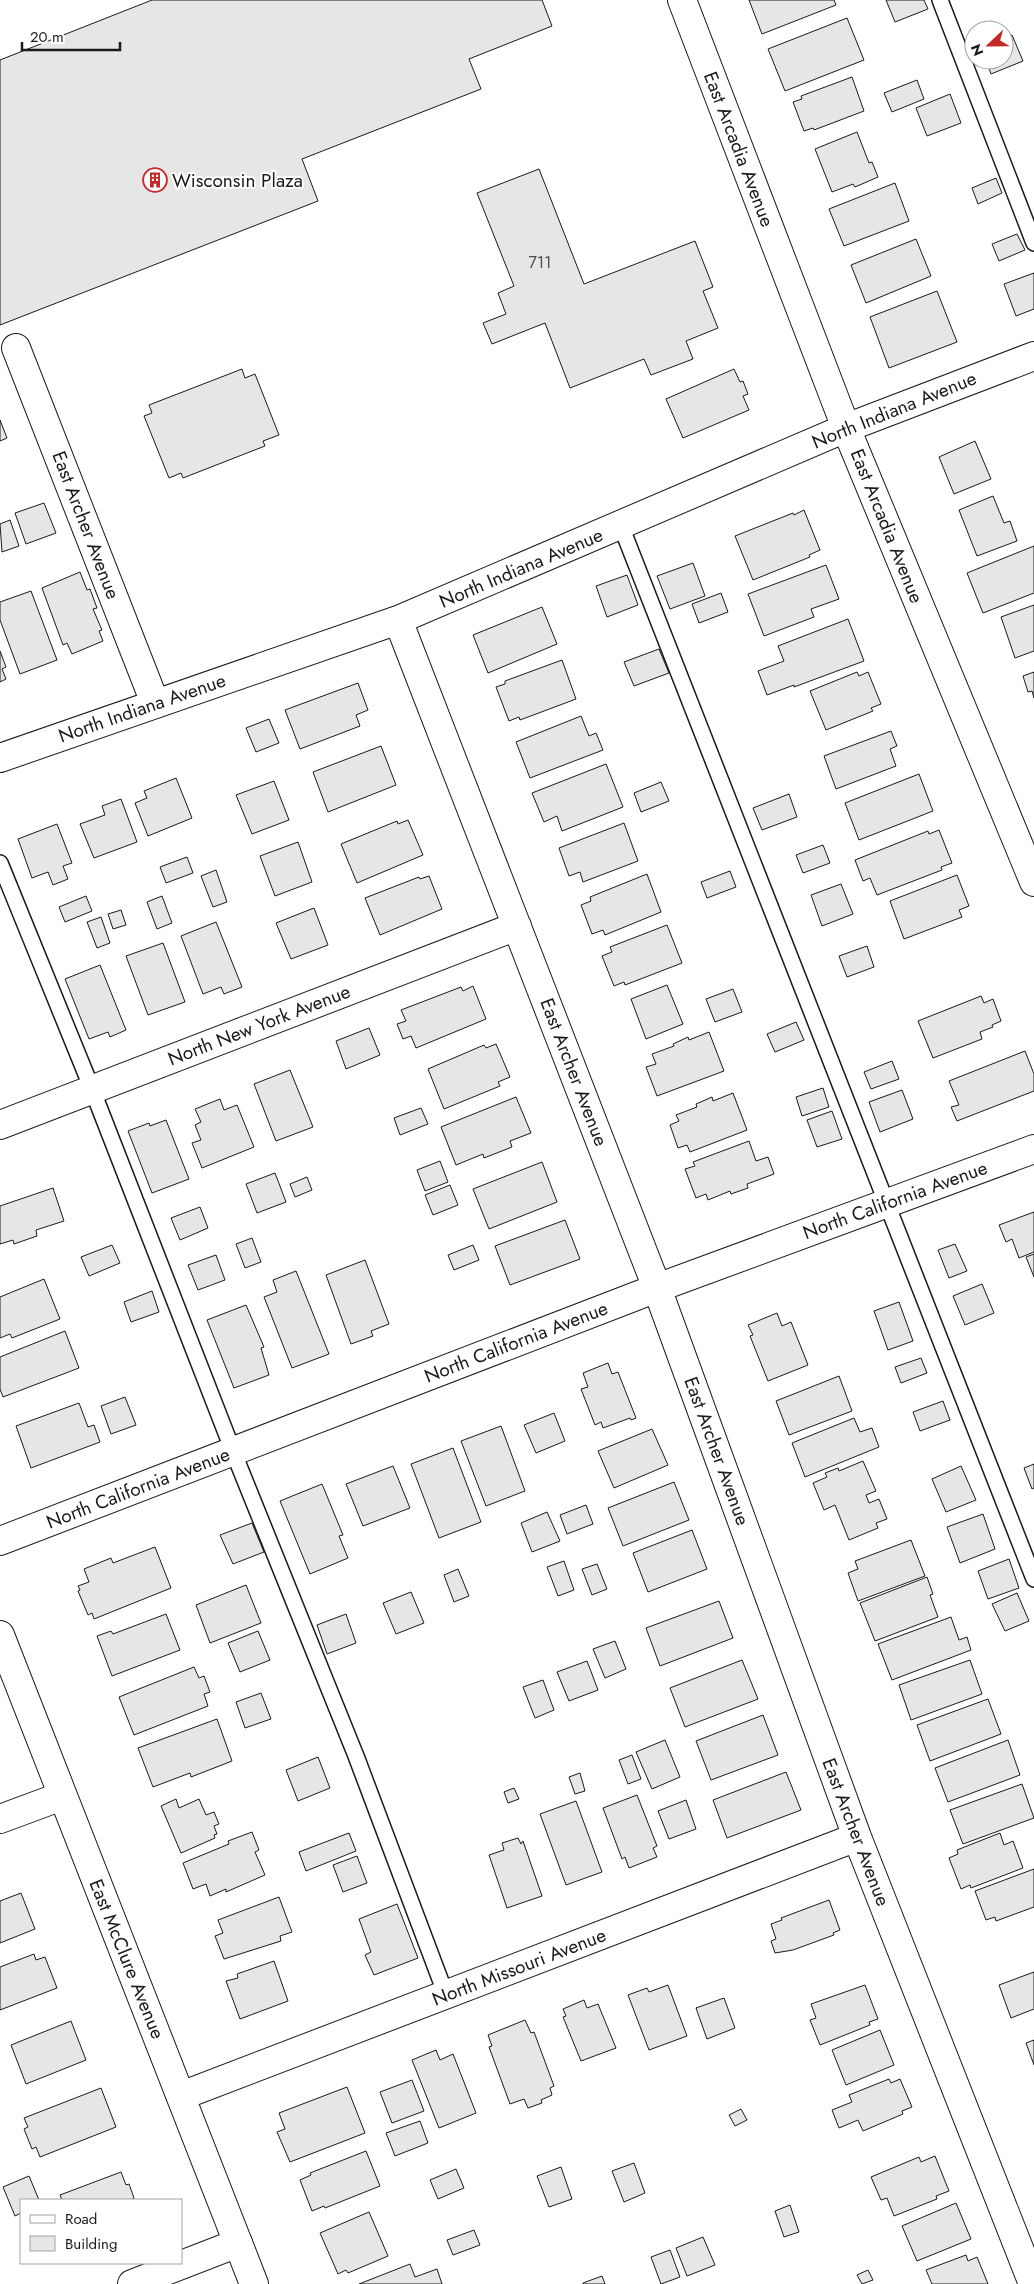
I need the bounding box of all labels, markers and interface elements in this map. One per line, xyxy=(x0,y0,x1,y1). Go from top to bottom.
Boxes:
scale bar xyxy=(22,20,120,52)
north arrow xyxy=(964,20,1014,70)
text: 20 m xyxy=(30,26,64,48)
text: N xyxy=(966,41,988,59)
street label: East Arcadia Avenue xyxy=(697,67,781,231)
building icon: Wisconsin Plaza xyxy=(142,167,168,193)
place label: Wisconsin Plaza xyxy=(172,167,303,194)
house number: 711 xyxy=(529,251,551,274)
street label: North Indiana Avenue xyxy=(808,365,981,455)
street label: East Arcadia Avenue xyxy=(844,445,930,607)
street label: East Archer Avenue xyxy=(45,447,127,603)
street label: North Indiana Avenue xyxy=(435,521,607,615)
street label: North Indiana Avenue xyxy=(55,667,230,749)
street label: North New York Avenue xyxy=(164,978,354,1072)
street label: East Archer Avenue xyxy=(533,994,615,1150)
street label: North California Avenue xyxy=(799,1154,991,1246)
street label: North California Avenue xyxy=(420,1294,612,1389)
street label: East Archer Avenue xyxy=(678,1373,757,1529)
street label: North California Avenue xyxy=(42,1440,234,1535)
street label: East Archer Avenue xyxy=(815,1754,897,1910)
street label: East McClure Avenue xyxy=(83,1875,171,2043)
street label: North Missouri Avenue xyxy=(428,1921,610,2013)
legend xyxy=(20,2199,182,2264)
text: Road xyxy=(65,2208,97,2230)
text: Building xyxy=(65,2233,117,2255)

